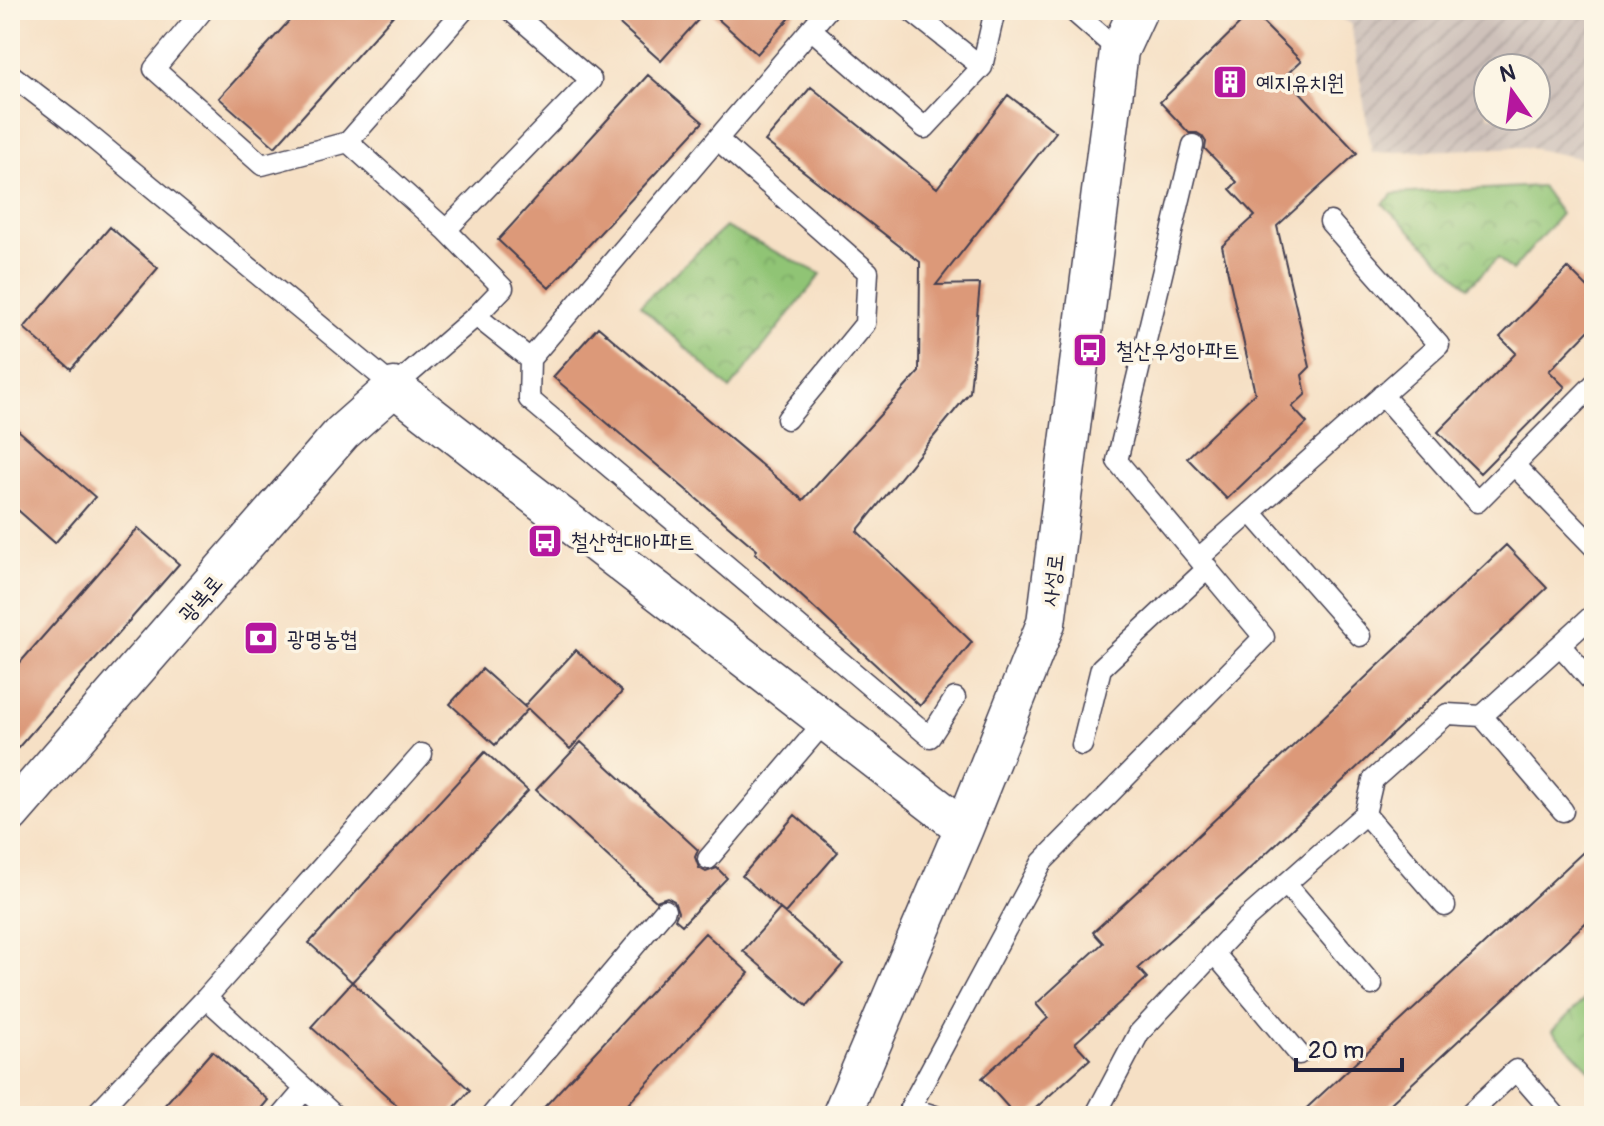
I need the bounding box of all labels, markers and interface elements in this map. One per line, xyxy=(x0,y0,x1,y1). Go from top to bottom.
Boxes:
north arrow xyxy=(1472,52,1552,132)
text: N xyxy=(1497,58,1518,89)
building icon: 예지유치원 xyxy=(1211,63,1249,101)
place label: 예지유치원 xyxy=(1256,69,1345,97)
bus stop icon: 철산우성아파트 xyxy=(1071,331,1109,369)
place label: 철산우성아파트 xyxy=(1116,337,1240,365)
bus stop icon: 철산현대아파트 xyxy=(526,522,564,560)
place label: 철산현대아파트 xyxy=(571,528,695,556)
street label: 사성로 xyxy=(1036,552,1070,608)
street label: 광복로 xyxy=(173,569,229,628)
bank icon: 광명농협 xyxy=(242,619,280,657)
place label: 광명농협 xyxy=(287,625,358,653)
scale bar xyxy=(1296,1022,1402,1072)
text: 20 m xyxy=(1308,1036,1364,1065)

